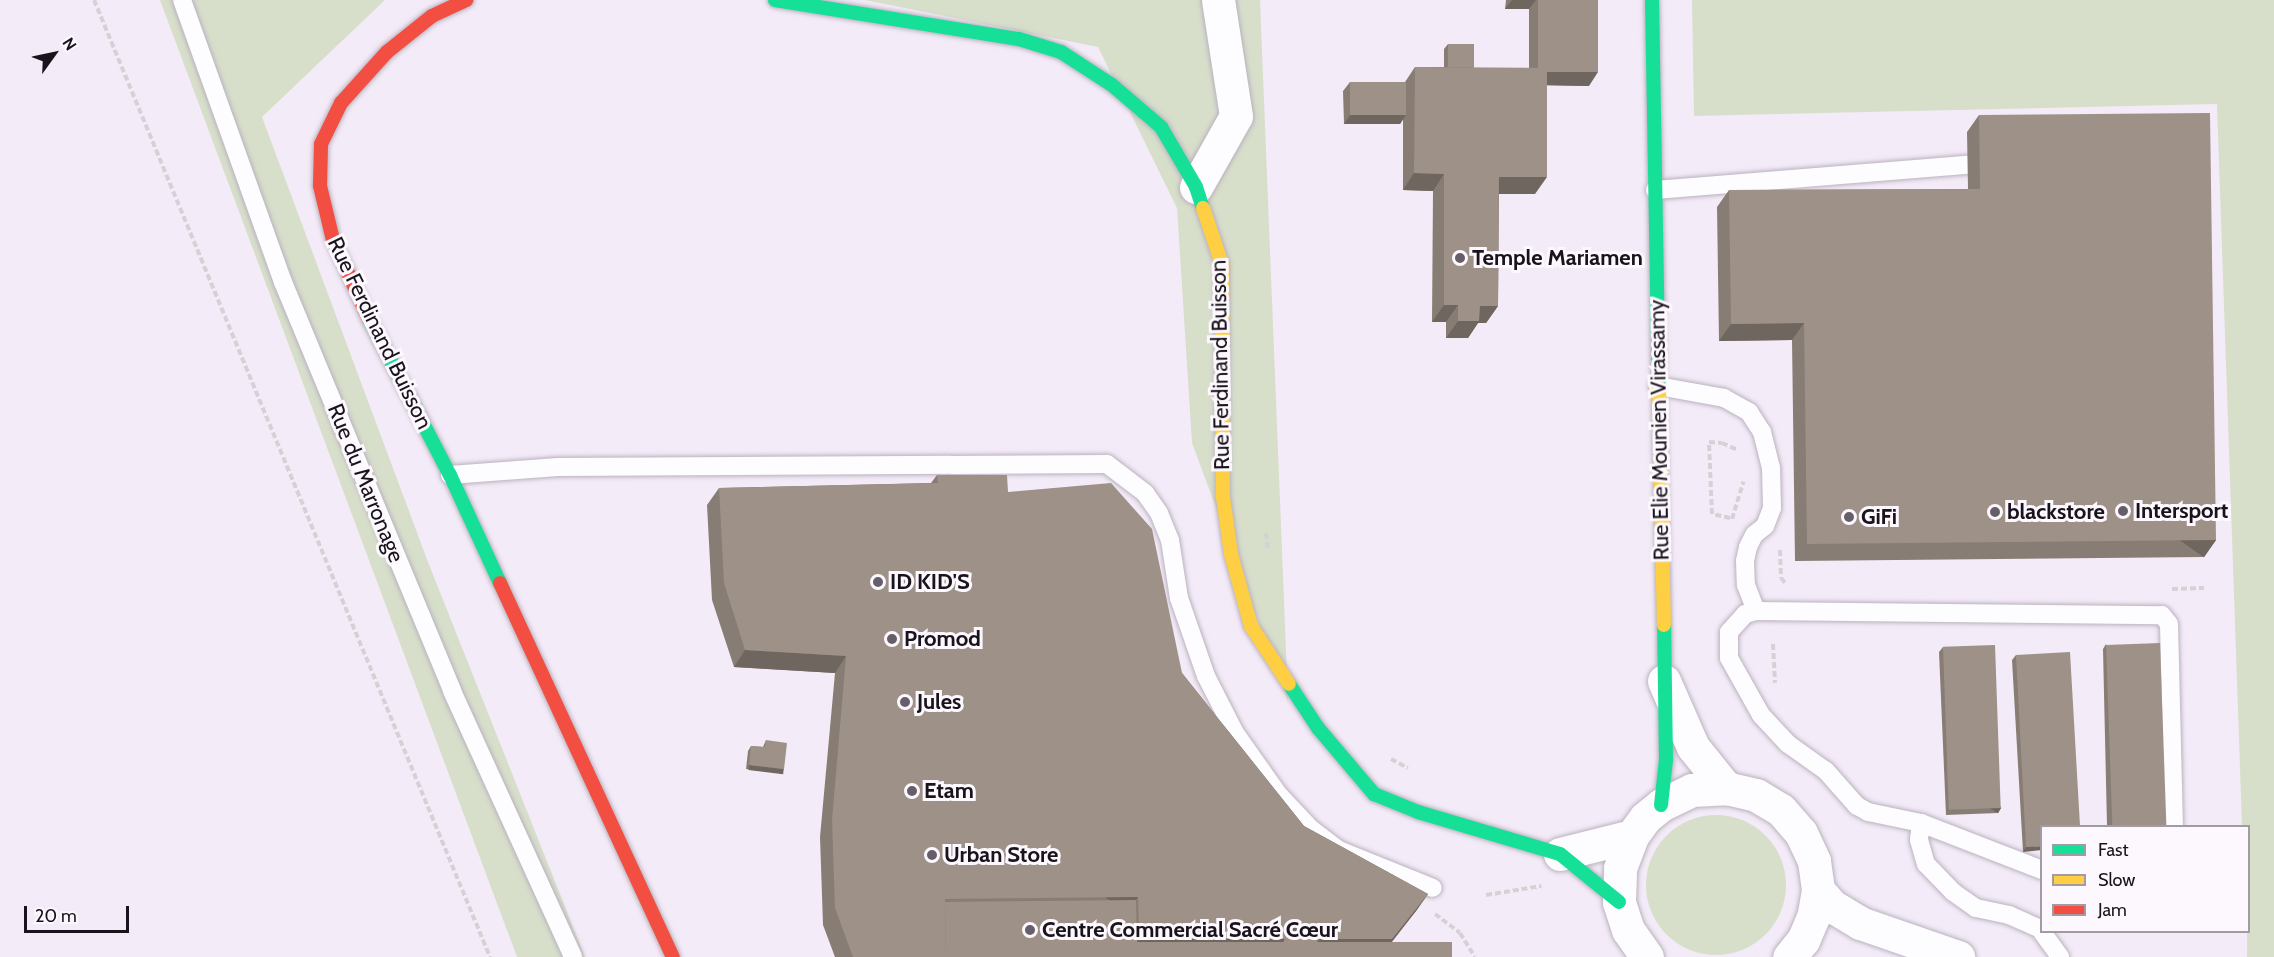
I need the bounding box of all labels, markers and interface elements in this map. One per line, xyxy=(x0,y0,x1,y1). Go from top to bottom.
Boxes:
north arrow xyxy=(24,24,84,84)
text: N xyxy=(58,34,81,54)
street label: Rue Ferdinand Buisson xyxy=(322,233,438,433)
place label: Temple Mariamen xyxy=(1472,245,1643,271)
marker: Temple Mariamen xyxy=(1453,251,1467,265)
street label: Rue Ferdinand Buisson xyxy=(1205,260,1235,470)
street label: Rue Elie Mounien Virassamy xyxy=(1644,299,1674,561)
street label: Rue du Marronage xyxy=(322,400,410,566)
place label: Intersport xyxy=(2135,498,2228,524)
place label: blackstore xyxy=(2007,499,2105,525)
place label: GiFi xyxy=(1861,504,1897,530)
marker: Intersport xyxy=(2116,504,2130,518)
marker: blackstore xyxy=(1988,505,2002,519)
marker: GiFi xyxy=(1842,510,1856,524)
place label: ID KID'S xyxy=(890,569,970,595)
marker: ID KID'S xyxy=(871,575,885,589)
place label: Promod xyxy=(904,626,981,652)
marker: Promod xyxy=(885,632,899,646)
place label: Jules xyxy=(917,689,961,715)
marker: Jules xyxy=(898,695,912,709)
place label: Etam xyxy=(924,778,974,804)
marker: Etam xyxy=(905,784,919,798)
legend xyxy=(2040,825,2250,933)
text: Fast xyxy=(2098,839,2129,861)
place label: Urban Store xyxy=(944,842,1058,868)
marker: Urban Store xyxy=(925,848,939,862)
text: Slow xyxy=(2098,869,2135,891)
scale bar xyxy=(27,894,132,932)
text: Jam xyxy=(2098,899,2127,921)
text: 20 m xyxy=(35,905,77,927)
place label: Centre Commercial Sacré Cœur xyxy=(1042,917,1338,943)
marker: Centre Commercial Sacré Cœur xyxy=(1023,923,1037,937)

